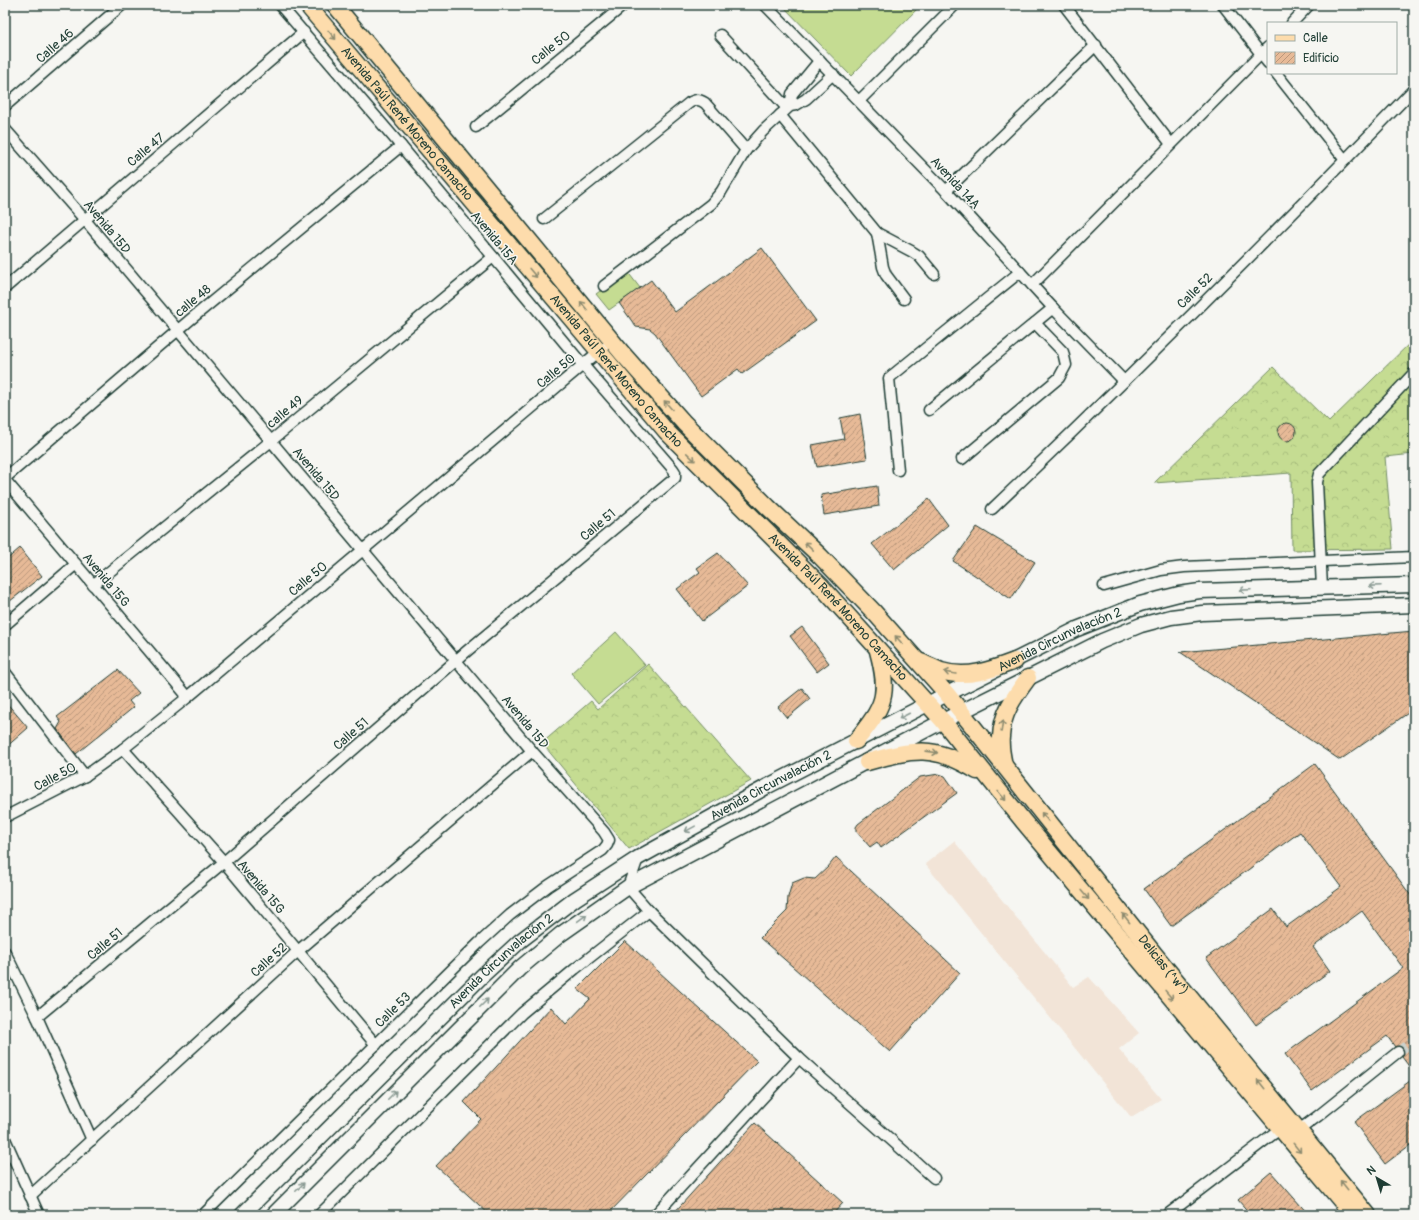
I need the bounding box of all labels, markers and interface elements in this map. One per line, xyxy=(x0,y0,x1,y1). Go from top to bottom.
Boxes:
legend xyxy=(1267,22,1397,74)
street label: Calle 46 xyxy=(33,25,77,67)
street label: Calle 50 xyxy=(528,27,574,69)
one-way arrow xyxy=(327,30,336,40)
text: Calle xyxy=(1303,31,1328,46)
street label: Avenida Paúl René Moreno Camacho xyxy=(337,43,476,204)
text: Edificio xyxy=(1303,51,1339,66)
street label: Calle 47 xyxy=(124,130,168,170)
street label: Avenida 14A xyxy=(927,154,984,213)
street label: Avenida 15D xyxy=(80,197,134,257)
street label: Avenida 15A xyxy=(467,208,521,269)
one-way arrow xyxy=(528,268,537,279)
street label: Calle 52 xyxy=(1174,270,1216,312)
street label: calle 48 xyxy=(172,281,215,321)
street label: Avenida Paúl René Moreno Camacho xyxy=(546,291,686,451)
one-way arrow xyxy=(580,300,588,311)
street label: Calle 50 xyxy=(533,350,579,392)
street label: calle 49 xyxy=(264,392,307,432)
one-way arrow xyxy=(663,400,672,410)
street label: Avenida 15D xyxy=(289,444,343,504)
one-way arrow xyxy=(686,452,696,461)
street label: Calle 51 xyxy=(577,505,619,545)
street label: Avenida Paúl René Moreno Camacho xyxy=(765,530,911,684)
one-way arrow xyxy=(804,541,814,551)
street label: Avenida 15G xyxy=(79,550,133,610)
street label: Calle 50 xyxy=(285,558,331,600)
one-way arrow xyxy=(1369,582,1382,590)
one-way arrow xyxy=(1239,586,1252,594)
street label: Avenida Circunvalación 2 xyxy=(995,604,1124,675)
one-way arrow xyxy=(894,635,903,646)
one-way arrow xyxy=(944,668,957,676)
street label: Avenida 15D xyxy=(498,692,552,752)
one-way arrow xyxy=(898,713,910,720)
street label: Calle 51 xyxy=(330,714,372,754)
one-way arrow xyxy=(998,720,1006,733)
street label: Avenida Circunvalación 2 xyxy=(708,747,834,824)
one-way arrow xyxy=(925,748,938,756)
street label: Calle 50 xyxy=(31,759,79,795)
one-way arrow xyxy=(997,790,1006,801)
one-way arrow xyxy=(1041,811,1049,822)
one-way arrow xyxy=(684,826,696,834)
street label: Avenida 15G xyxy=(234,857,288,917)
one-way arrow xyxy=(1081,890,1090,901)
street label: Avenida Circunvalación 2 xyxy=(446,910,557,1012)
one-way arrow xyxy=(1122,913,1130,924)
one-way arrow xyxy=(576,914,587,922)
street label: Calle 51 xyxy=(84,924,126,964)
street label: Delicias (^w^) xyxy=(1134,932,1192,998)
street label: Calle 52 xyxy=(247,939,291,981)
street label: Calle 53 xyxy=(372,989,414,1031)
one-way arrow xyxy=(1164,989,1173,1000)
one-way arrow xyxy=(479,998,489,1008)
one-way arrow xyxy=(1257,1079,1266,1090)
one-way arrow xyxy=(387,1090,397,1100)
one-way arrow xyxy=(1293,1142,1302,1153)
north arrow xyxy=(1357,1158,1397,1198)
text: N xyxy=(1364,1163,1379,1178)
one-way arrow xyxy=(1339,1179,1348,1190)
one-way arrow xyxy=(295,1182,305,1192)

